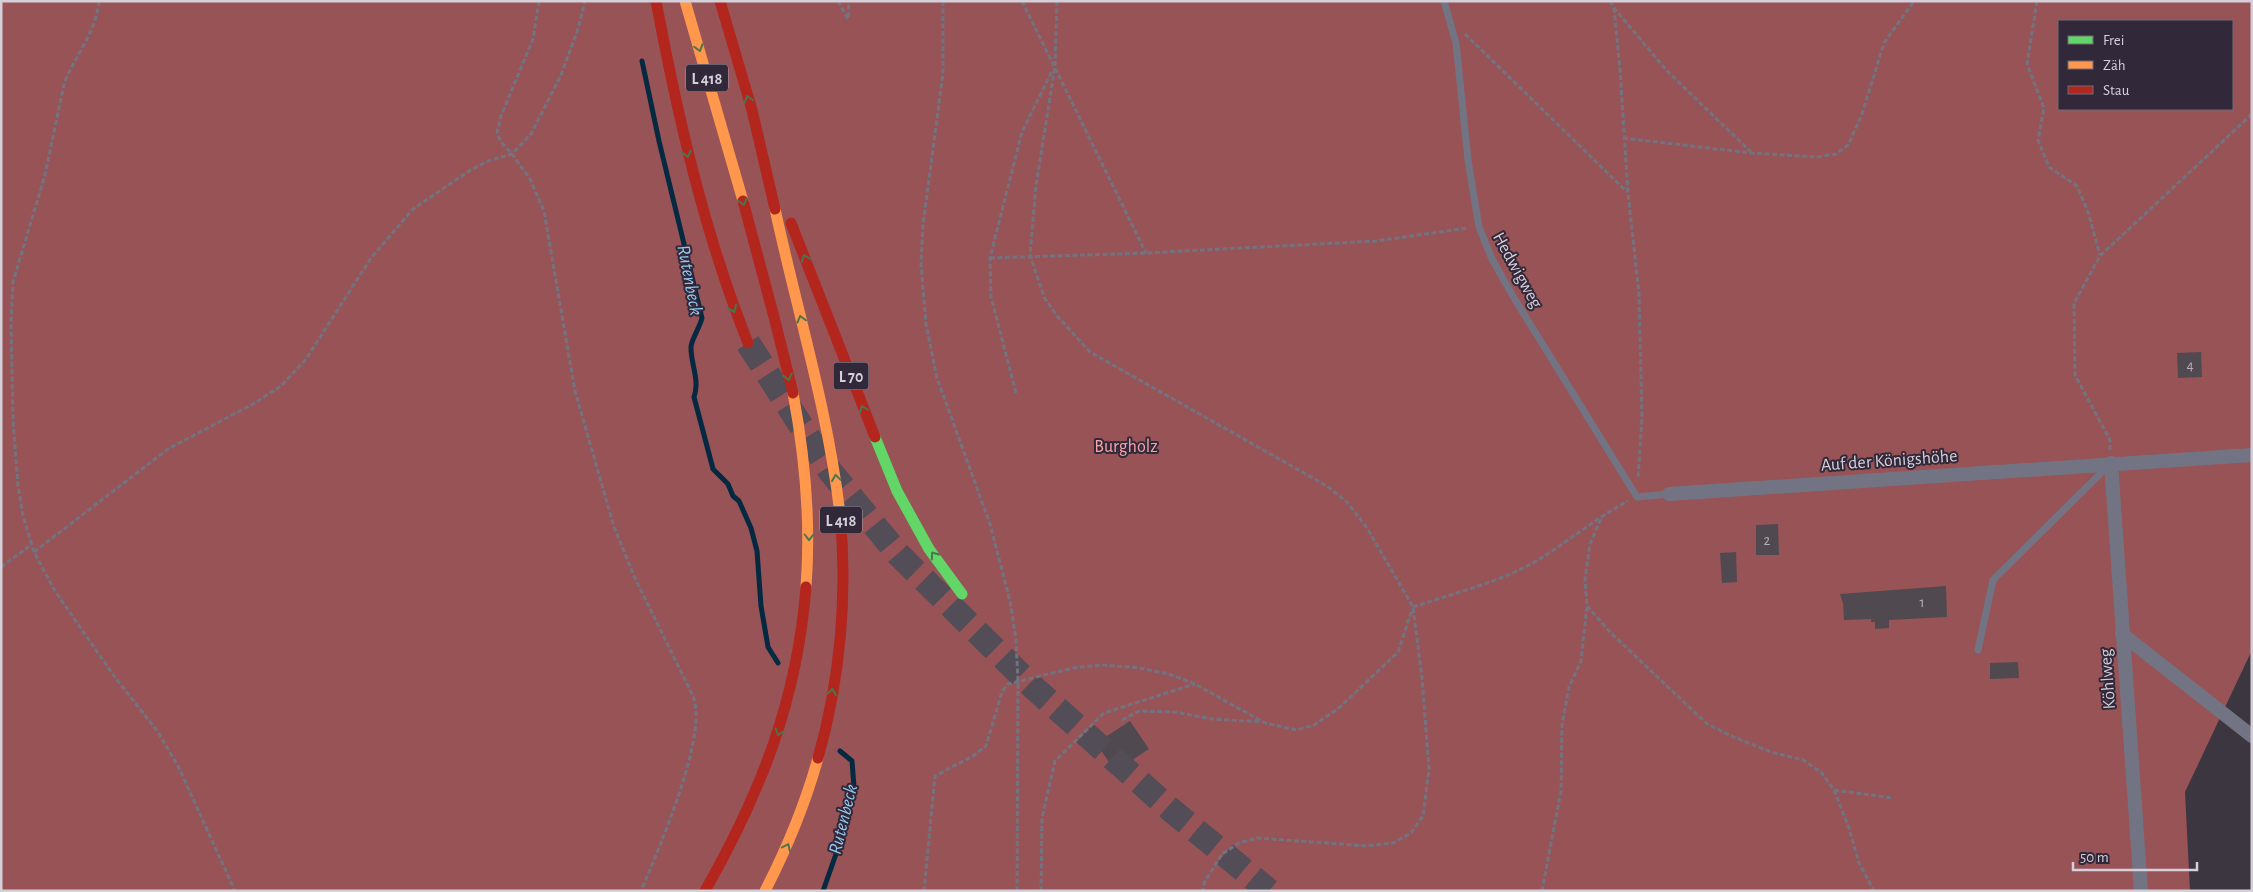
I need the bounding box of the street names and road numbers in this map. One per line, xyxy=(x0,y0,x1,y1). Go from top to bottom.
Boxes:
road number: L 418 xyxy=(686,64,728,92)
street label: Hedwigweg xyxy=(1489,230,1545,312)
road number: L 70 xyxy=(834,362,868,390)
street label: Auf der Königshöhe xyxy=(1820,447,1958,475)
road number: L 418 xyxy=(820,506,862,534)
street label: Köhlweg xyxy=(2097,648,2119,710)

